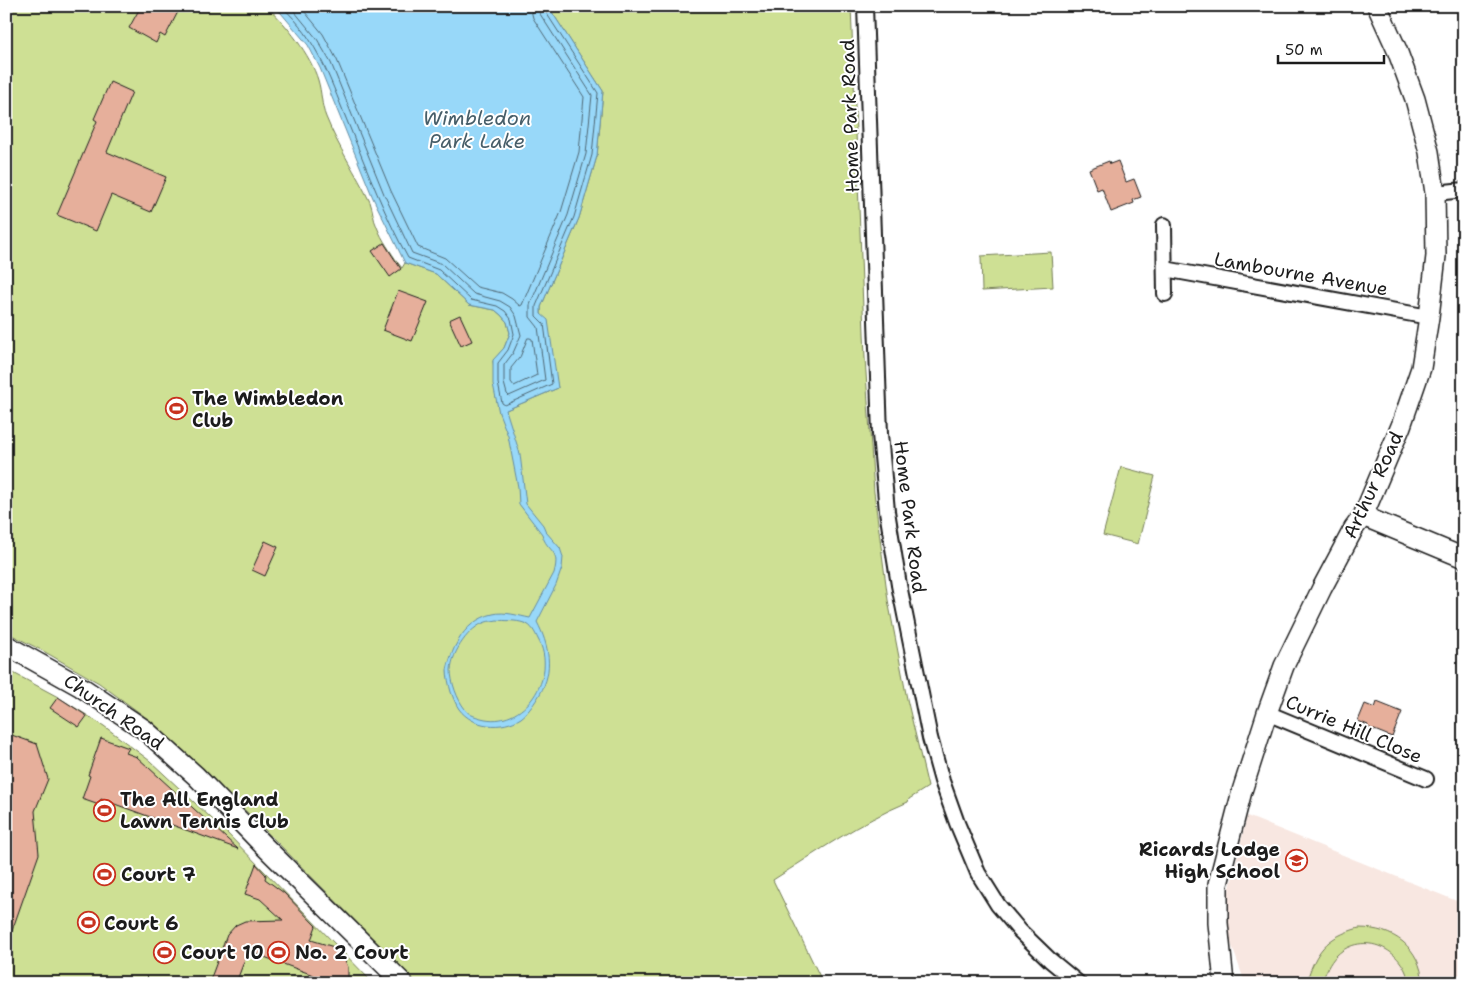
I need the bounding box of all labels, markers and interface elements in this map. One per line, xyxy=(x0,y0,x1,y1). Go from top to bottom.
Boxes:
scale bar xyxy=(1278,32,1384,64)
street label: Home Park Road xyxy=(835,39,865,193)
text: 50 m xyxy=(1285,40,1323,60)
water label: Wimbledon Park Lake xyxy=(423,105,531,154)
street label: Lambourne Avenue xyxy=(1212,246,1390,302)
place label: The Wimbledon Club xyxy=(192,386,344,433)
sports icon: The Wimbledon Club xyxy=(164,397,188,421)
street label: Arthur Road xyxy=(1337,427,1409,543)
street label: Home Park Road xyxy=(888,439,932,595)
street label: Church Road xyxy=(59,668,169,756)
street label: Currie Hill Close xyxy=(1282,689,1426,769)
place label: The All England Lawn Tennis Club xyxy=(120,787,289,834)
sports icon: The All England Lawn Tennis Club xyxy=(92,798,116,822)
place label: Ricards Lodge High School xyxy=(1139,837,1280,884)
school or university icon: Ricards Lodge High School xyxy=(1284,848,1308,872)
sports icon: Court 7 xyxy=(93,862,117,886)
place label: Court 7 xyxy=(121,862,196,887)
sports icon: Court 6 xyxy=(76,911,100,935)
place label: Court 6 xyxy=(104,911,179,936)
sports icon: Court 10 xyxy=(153,940,177,964)
place label: Court 10 xyxy=(181,940,264,965)
sports icon: No. 2 Court xyxy=(267,940,291,964)
place label: No. 2 Court xyxy=(295,940,409,965)

